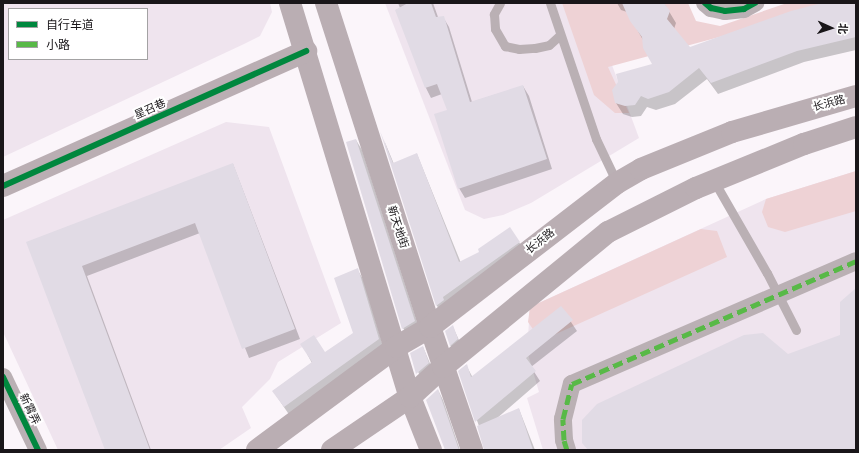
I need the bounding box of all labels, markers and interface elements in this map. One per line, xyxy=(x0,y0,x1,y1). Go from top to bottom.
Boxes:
legend xyxy=(8,8,148,60)
north arrow xyxy=(811,8,851,48)
text: 自行车道 xyxy=(46,15,94,34)
text: 北 xyxy=(835,23,851,35)
text: 小路 xyxy=(46,35,70,54)
street label: 长浜路 xyxy=(811,92,847,114)
street label: 星召巷 xyxy=(132,96,168,122)
street label: 新天地街 xyxy=(385,204,411,250)
street label: 长浜路 xyxy=(523,226,557,256)
street label: 新霄弄 xyxy=(17,391,43,427)

